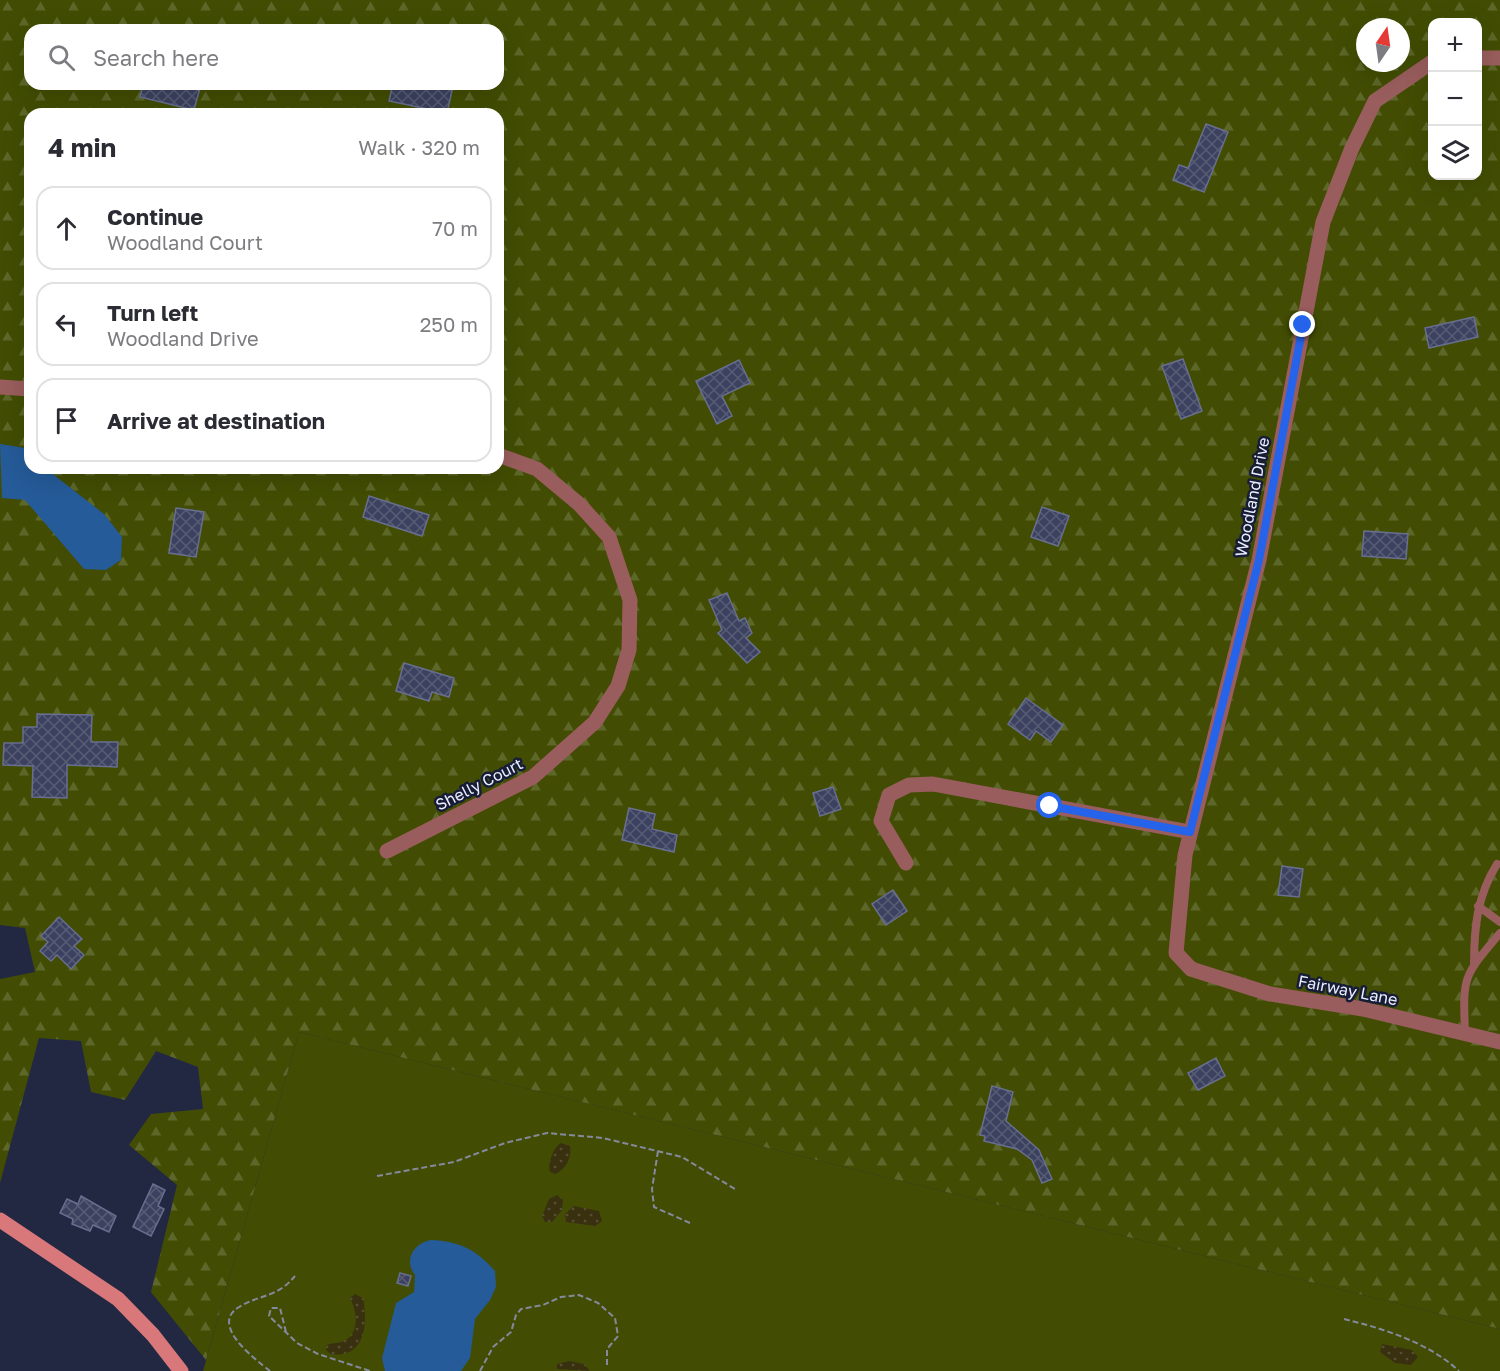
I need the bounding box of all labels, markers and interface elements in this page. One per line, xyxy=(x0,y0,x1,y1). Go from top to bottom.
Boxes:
north arrow xyxy=(1356,18,1410,72)
map controls xyxy=(1428,18,1482,180)
button: + xyxy=(1428,18,1482,72)
search box xyxy=(24,24,504,90)
icon: search xyxy=(45,41,78,74)
text: Search here xyxy=(93,44,219,71)
button: − xyxy=(1428,72,1482,126)
button: layers xyxy=(1428,126,1482,180)
text: 4 min xyxy=(48,132,116,163)
text: Walk · 320 m xyxy=(358,135,480,159)
text: Continue xyxy=(107,203,203,230)
icon: ahead xyxy=(50,212,83,245)
text: 70 m xyxy=(432,216,478,240)
text: Woodland Court xyxy=(107,230,263,254)
text: Turn left xyxy=(107,299,198,326)
icon: left xyxy=(50,308,83,341)
route end xyxy=(1289,311,1315,337)
text: 250 m xyxy=(420,312,478,336)
text: Woodland Drive xyxy=(107,326,259,350)
icon: arrive xyxy=(50,404,83,437)
text: Arrive at destination xyxy=(107,407,325,434)
street label: Woodland Drive xyxy=(1231,436,1273,558)
street label: Shelly Court xyxy=(432,753,526,815)
route start xyxy=(1036,792,1062,818)
street label: Fairway Lane xyxy=(1297,971,1399,1009)

